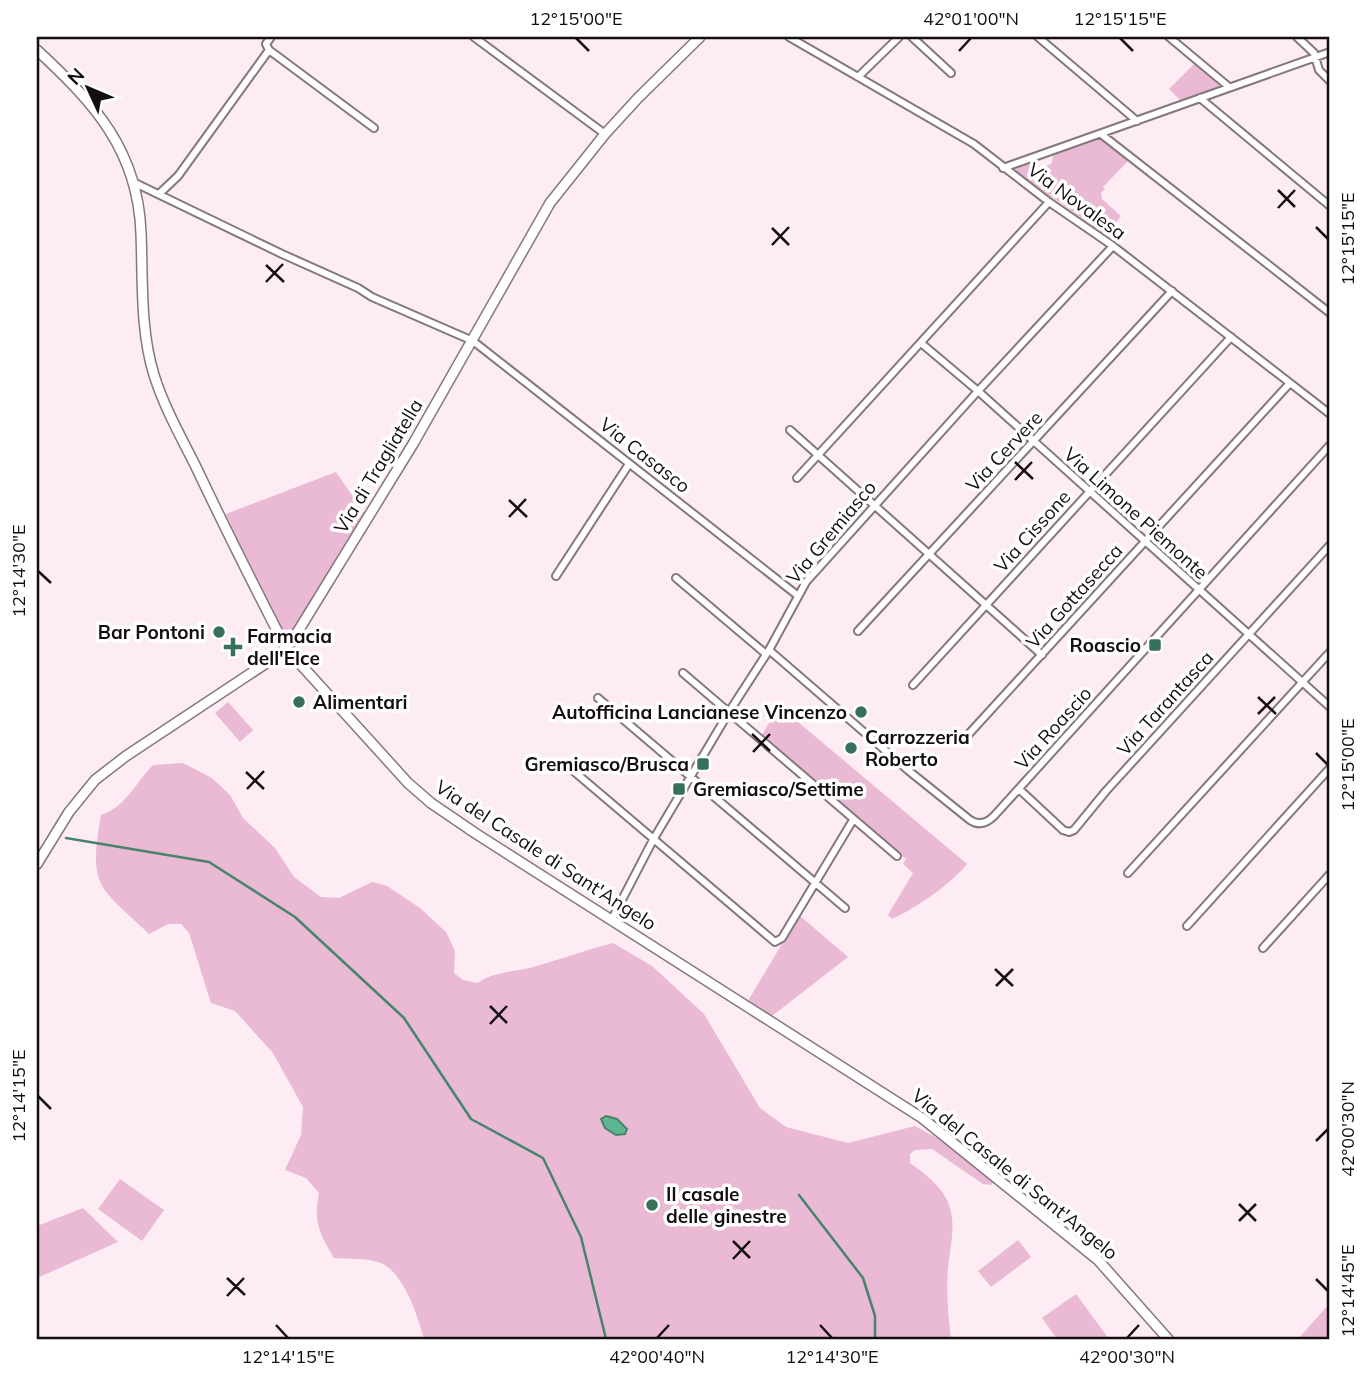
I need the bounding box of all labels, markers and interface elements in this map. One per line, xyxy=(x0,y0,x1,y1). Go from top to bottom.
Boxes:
text: 12°15'00"E xyxy=(529,7,623,30)
text: 42°01'00"N xyxy=(923,7,1019,30)
text: 12°15'15"E xyxy=(1073,7,1167,30)
north arrow xyxy=(52,52,122,122)
text: N xyxy=(62,63,89,90)
street label: Via Novalesa xyxy=(1023,157,1131,245)
text: 12°15'15"E xyxy=(1336,192,1359,286)
street label: Via di Tragliatella xyxy=(328,394,428,538)
street label: Via Cervere xyxy=(961,406,1047,496)
street label: Via Casasco xyxy=(595,412,695,498)
street label: Via Limone Piemonte xyxy=(1059,442,1213,584)
street label: Via Gremiasco xyxy=(781,476,881,588)
street label: Via Cissone xyxy=(989,485,1075,577)
text: 12°14'30"E xyxy=(7,524,30,618)
street label: Via Gottasecca xyxy=(1021,539,1127,653)
place label: Bar Pontoni xyxy=(98,620,205,644)
marker: Bar Pontoni xyxy=(211,624,227,640)
place label: Farmacia dell'Elce xyxy=(247,624,332,670)
place label: Roascio xyxy=(1070,633,1141,657)
marker: Roascio xyxy=(1147,637,1163,653)
marker: Farmacia dell'Elce xyxy=(225,639,241,655)
street label: Via Tarantasca xyxy=(1112,646,1218,760)
street label: Via Roascio xyxy=(1009,682,1097,774)
place label: Alimentari xyxy=(313,690,408,714)
marker: Alimentari xyxy=(291,694,307,710)
place label: Autofficina Lancianese Vincenzo xyxy=(552,700,847,724)
marker: Autofficina Lancianese Vincenzo xyxy=(853,704,869,720)
text: 12°15'00"E xyxy=(1336,718,1359,812)
place label: Carrozzeria Roberto xyxy=(865,725,970,771)
marker: Carrozzeria Roberto xyxy=(843,740,859,756)
place label: Gremiasco/Brusca xyxy=(525,752,689,776)
marker: Gremiasco/Brusca xyxy=(695,756,711,772)
street label: Via del Casale di Sant'Angelo xyxy=(431,775,661,935)
place label: Gremiasco/Settime xyxy=(693,777,864,801)
marker: Gremiasco/Settime xyxy=(671,781,687,797)
text: 12°14'15"E xyxy=(7,1049,30,1143)
text: 42°00'30"N xyxy=(1336,1081,1359,1177)
street label: Via del Casale di Sant'Angelo xyxy=(907,1083,1123,1265)
place label: Il casale delle ginestre xyxy=(666,1182,787,1228)
marker: Il casale delle ginestre xyxy=(644,1197,660,1213)
text: 12°14'45"E xyxy=(1336,1244,1359,1338)
text: 12°14'15"E xyxy=(241,1345,335,1368)
text: 42°00'40"N xyxy=(609,1345,705,1368)
text: 12°14'30"E xyxy=(785,1345,879,1368)
text: 42°00'30"N xyxy=(1079,1345,1175,1368)

